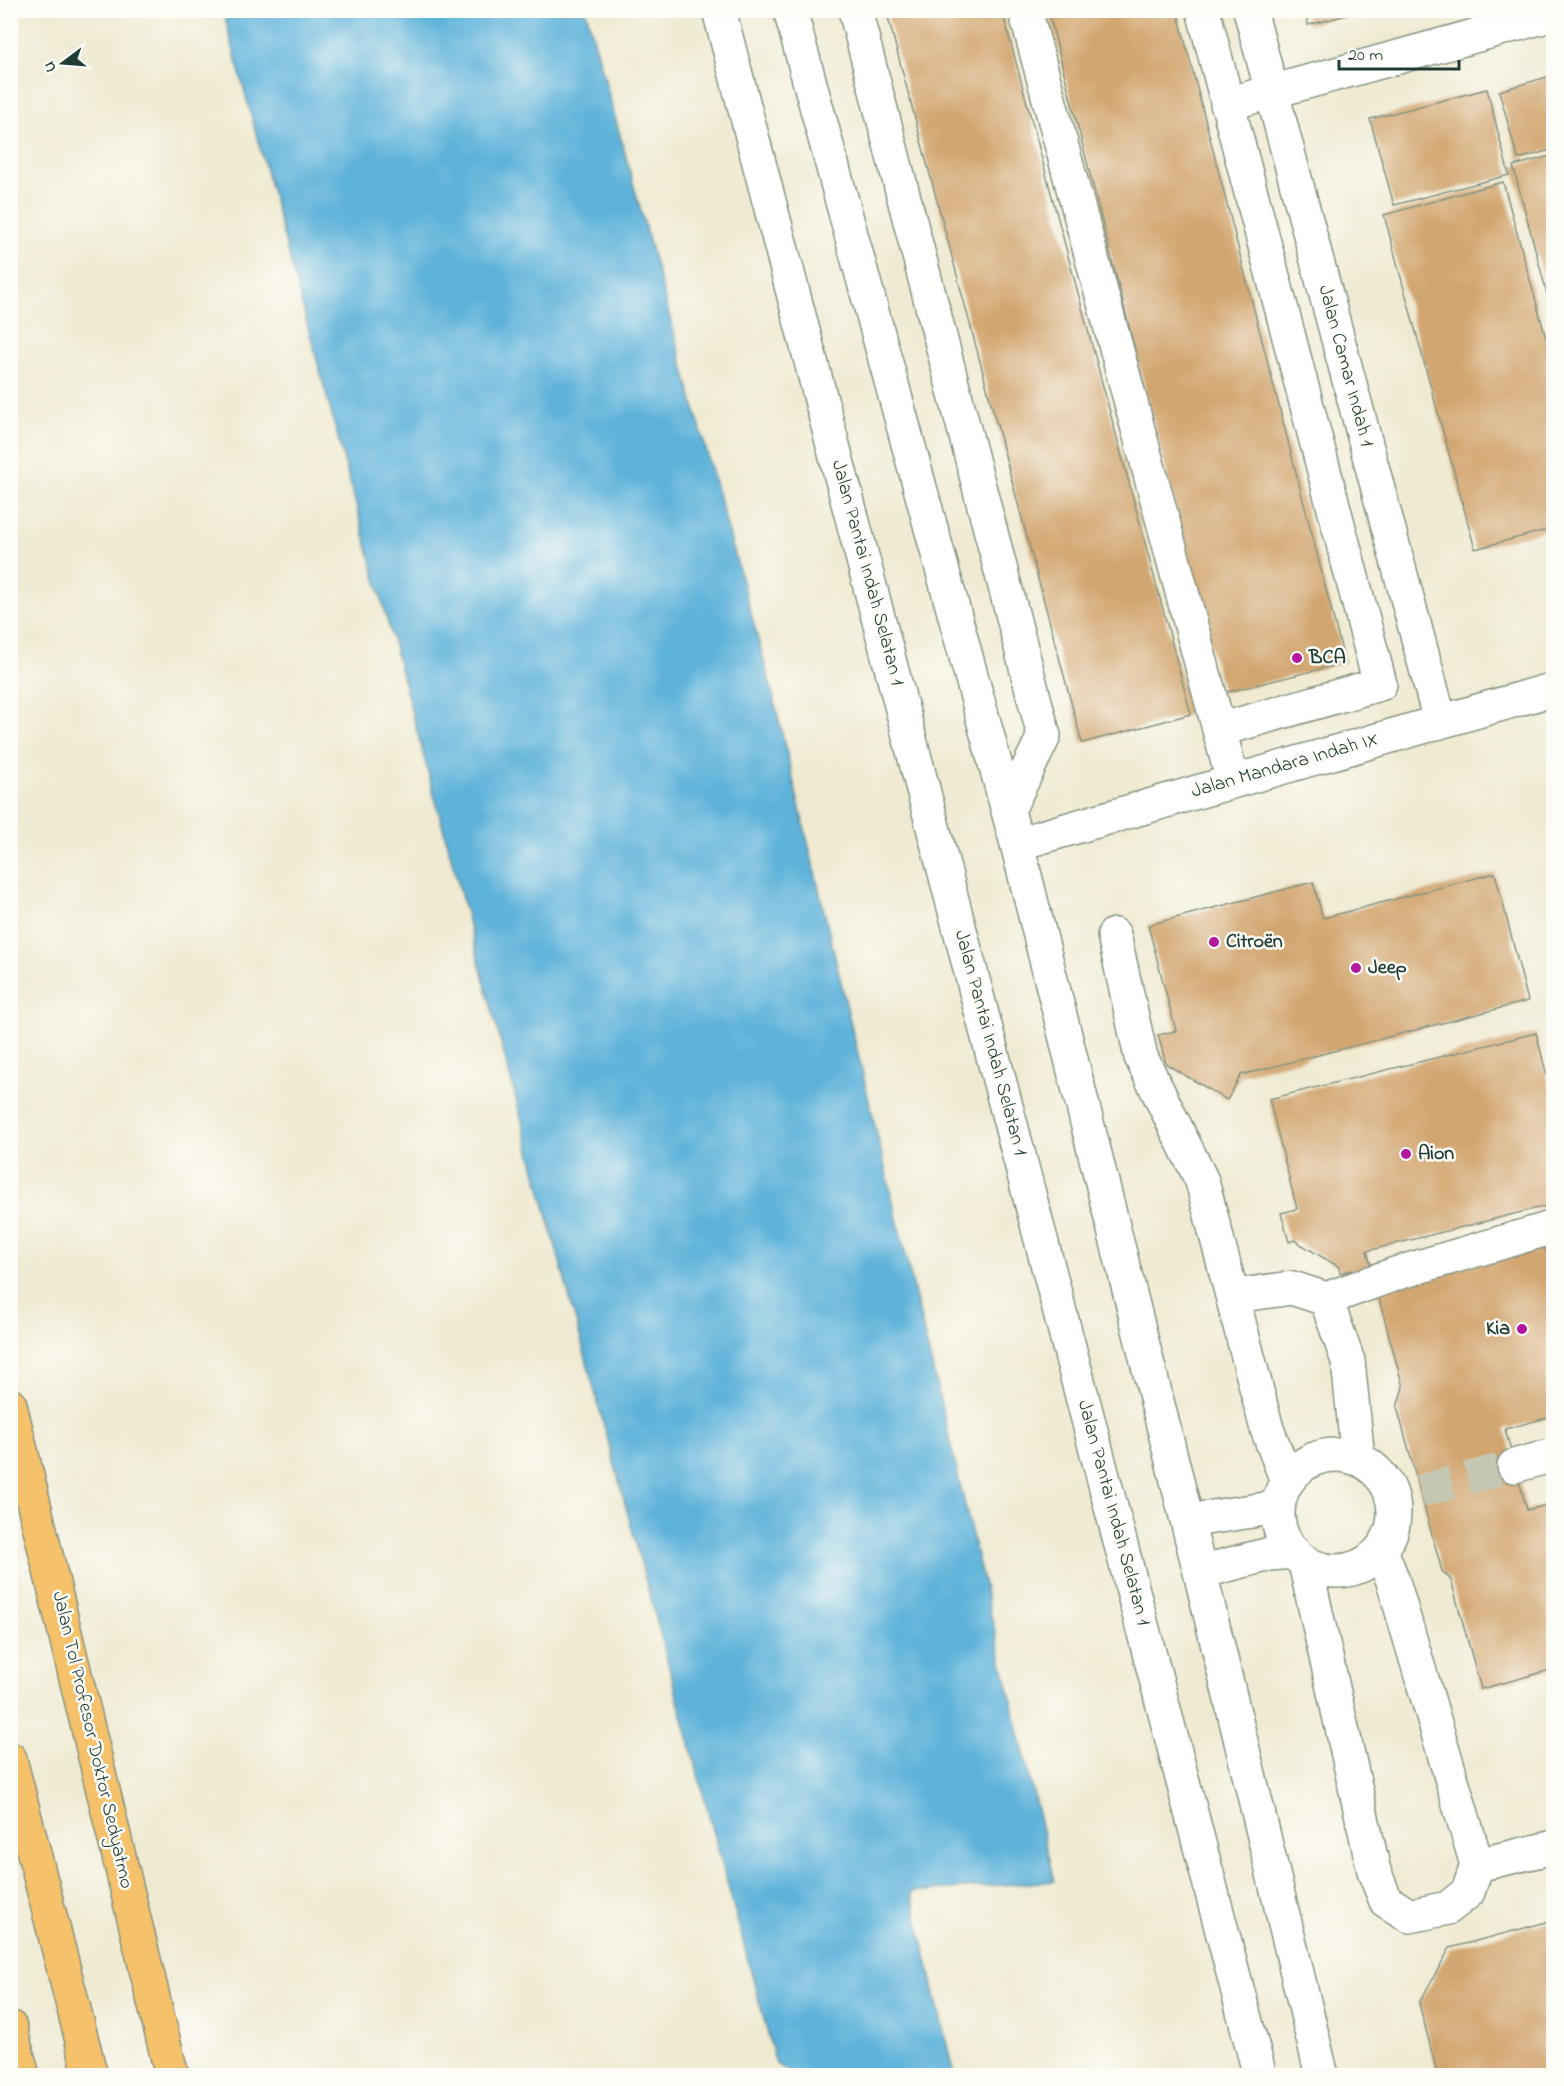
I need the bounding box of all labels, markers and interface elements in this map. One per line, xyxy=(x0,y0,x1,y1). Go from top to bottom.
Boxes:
north arrow xyxy=(33,33,93,93)
scale bar xyxy=(1339,33,1459,71)
text: 20 m xyxy=(1348,43,1383,69)
text: U xyxy=(38,58,63,75)
street label: Jalan Camar Indah 1 xyxy=(1309,282,1381,450)
street label: Jalan Pantai Indah Selatan 1 xyxy=(823,457,911,689)
place label: BCA xyxy=(1308,644,1346,673)
marker: BCA xyxy=(1290,651,1304,665)
street label: Jalan Mandara Indah IX xyxy=(1188,725,1383,807)
street label: Jalan Pantai Indah Selatan 1 xyxy=(946,927,1034,1159)
place label: Citroën xyxy=(1226,928,1283,957)
marker: Citroën xyxy=(1207,935,1221,949)
place label: Jeep xyxy=(1368,954,1407,983)
marker: Jeep xyxy=(1349,961,1363,975)
place label: Aion xyxy=(1418,1140,1454,1169)
marker: Aion xyxy=(1399,1147,1413,1161)
place label: Kia xyxy=(1486,1315,1510,1344)
marker: Kia xyxy=(1515,1322,1529,1336)
street label: Jalan Pantai Indah Selatan 1 xyxy=(1069,1397,1157,1629)
street label: Jalan Tol Profesor Doktor Sedyatmo xyxy=(44,1588,140,1892)

